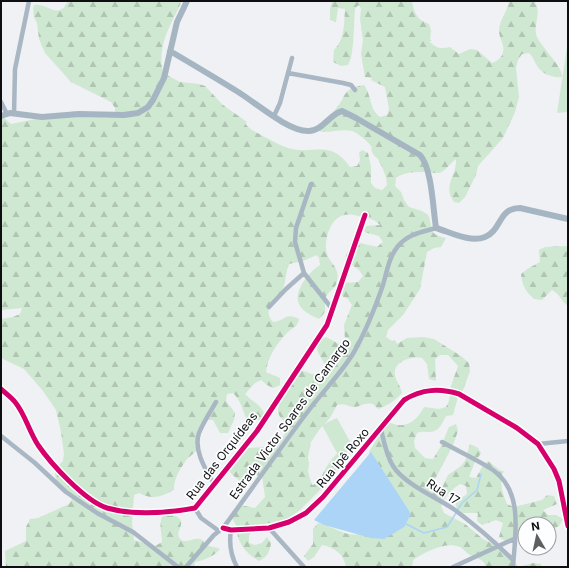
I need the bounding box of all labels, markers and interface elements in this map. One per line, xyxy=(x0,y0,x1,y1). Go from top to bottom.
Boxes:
street label: Estrada Victor Soares de Camargo xyxy=(226,335,353,502)
street label: Rua das Orquídeas xyxy=(183,409,260,503)
street label: Rua Ipê Roxo xyxy=(313,425,372,491)
street label: Rua 17 xyxy=(424,475,463,508)
north arrow xyxy=(517,516,557,556)
text: N xyxy=(530,519,541,534)

